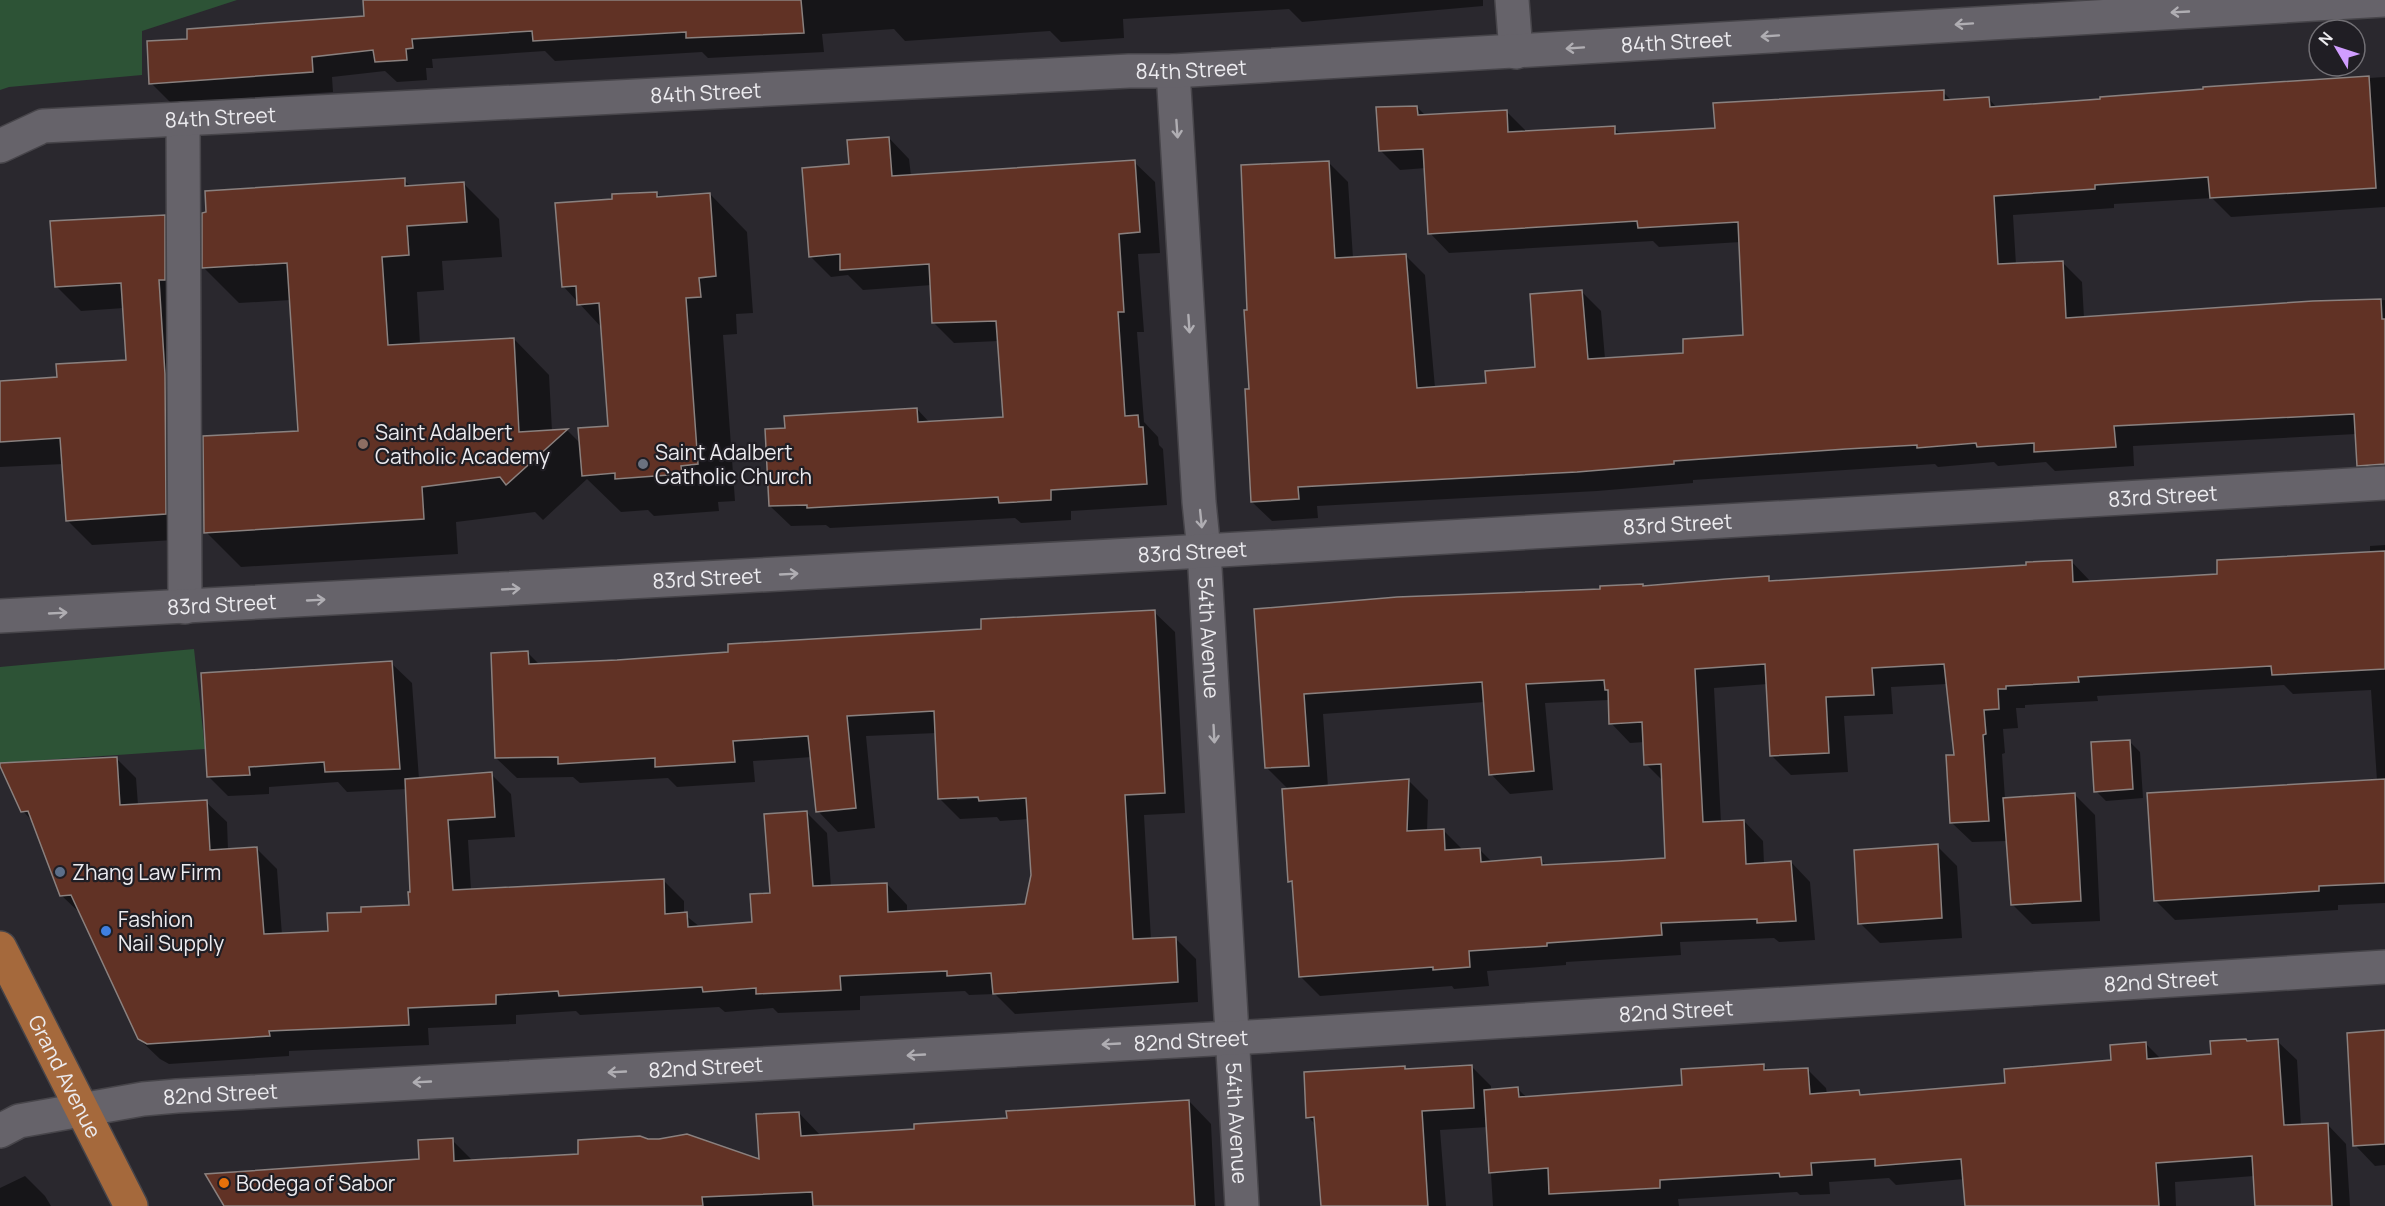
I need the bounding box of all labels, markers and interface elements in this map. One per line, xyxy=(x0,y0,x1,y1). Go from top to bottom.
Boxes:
one-way arrow xyxy=(2170,6,2190,17)
north arrow xyxy=(2307,18,2367,78)
one-way arrow xyxy=(1955,19,1975,30)
street label: 84th Street xyxy=(1620,24,1733,59)
text: N xyxy=(2313,27,2338,50)
one-way arrow xyxy=(1760,31,1780,42)
one-way arrow xyxy=(1565,43,1585,54)
street label: 84th Street xyxy=(1135,53,1248,85)
street label: 84th Street xyxy=(649,76,762,109)
street label: 84th Street xyxy=(164,100,277,134)
one-way arrow xyxy=(1171,119,1182,139)
one-way arrow xyxy=(1183,313,1194,333)
place label: Saint Adalbert Catholic Academy xyxy=(375,418,550,470)
marker: Saint Adalbert Catholic Academy xyxy=(356,437,370,451)
place label: Saint Adalbert Catholic Church xyxy=(655,438,812,490)
marker: Saint Adalbert Catholic Church xyxy=(636,457,650,471)
street label: 83rd Street xyxy=(2107,479,2218,513)
street label: 83rd Street xyxy=(1622,507,1733,541)
one-way arrow xyxy=(1196,508,1207,528)
street label: 83rd Street xyxy=(1137,535,1248,569)
street label: 83rd Street xyxy=(651,561,762,595)
one-way arrow xyxy=(779,568,799,579)
street label: 54th Avenue xyxy=(1192,576,1227,699)
one-way arrow xyxy=(500,583,520,594)
street label: 83rd Street xyxy=(166,587,277,621)
one-way arrow xyxy=(306,594,326,605)
one-way arrow xyxy=(48,608,68,619)
one-way arrow xyxy=(1209,724,1220,744)
place label: Zhang Law Firm xyxy=(72,858,221,886)
marker: Zhang Law Firm xyxy=(53,865,67,879)
place label: Fashion Nail Supply xyxy=(118,905,224,957)
marker: Fashion Nail Supply xyxy=(99,924,113,938)
street label: 82nd Street xyxy=(2103,963,2219,998)
street label: 82nd Street xyxy=(1618,993,1734,1028)
street label: Grand Avenue xyxy=(22,1010,108,1143)
street label: 82nd Street xyxy=(1133,1023,1249,1057)
one-way arrow xyxy=(1101,1039,1121,1050)
one-way arrow xyxy=(907,1049,927,1060)
street label: 82nd Street xyxy=(647,1050,764,1084)
street label: 54th Avenue xyxy=(1220,1062,1255,1184)
one-way arrow xyxy=(607,1066,627,1077)
street label: 82nd Street xyxy=(162,1076,279,1111)
one-way arrow xyxy=(412,1077,432,1088)
place label: Bodega of Sabor xyxy=(236,1169,396,1197)
marker: Bodega of Sabor xyxy=(217,1176,231,1190)

